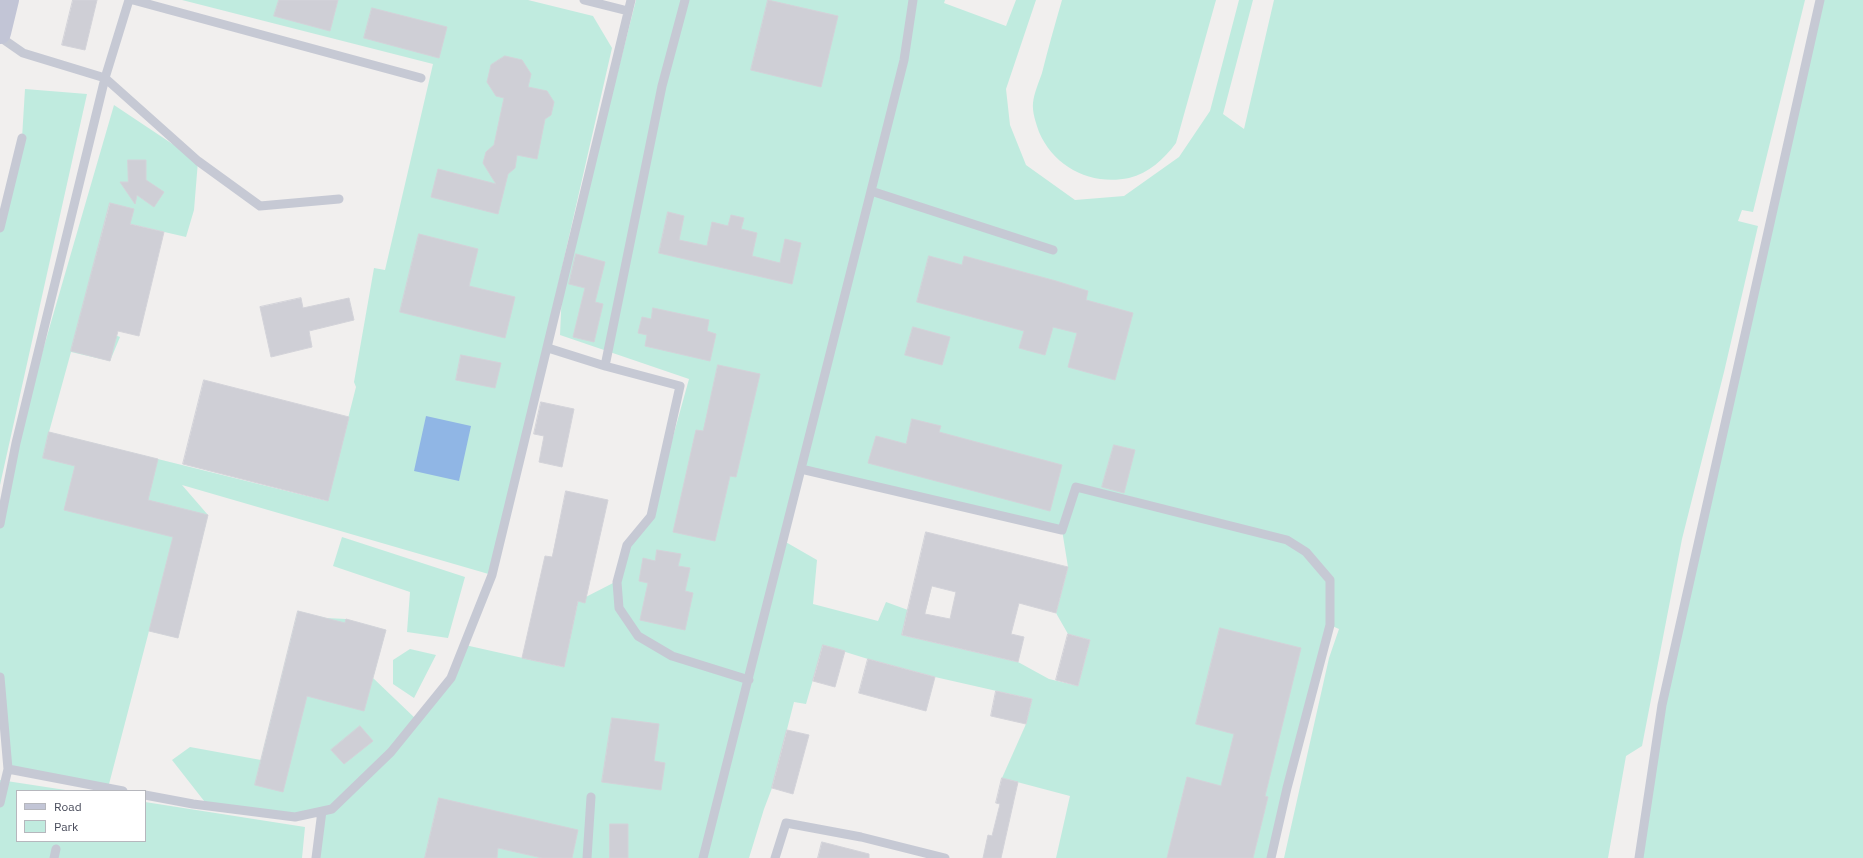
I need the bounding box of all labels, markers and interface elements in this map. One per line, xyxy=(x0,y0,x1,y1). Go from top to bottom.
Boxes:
legend xyxy=(16,790,146,842)
text: Road xyxy=(54,799,82,814)
text: Park xyxy=(54,819,78,834)

